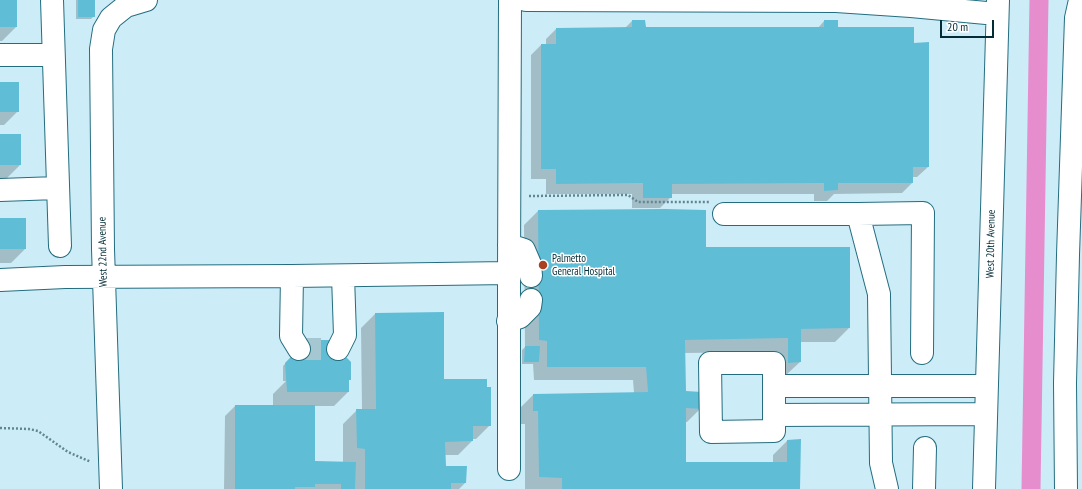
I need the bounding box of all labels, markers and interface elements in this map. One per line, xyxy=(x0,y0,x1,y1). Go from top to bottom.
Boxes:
scale bar xyxy=(942,12,996,38)
text: 20 m xyxy=(947,19,968,34)
street label: West 20th Avenue xyxy=(984,210,998,278)
street label: West 22nd Avenue xyxy=(96,217,110,287)
place label: Palmetto General Hospital xyxy=(552,252,615,278)
marker: Palmetto General Hospital xyxy=(537,259,549,271)

